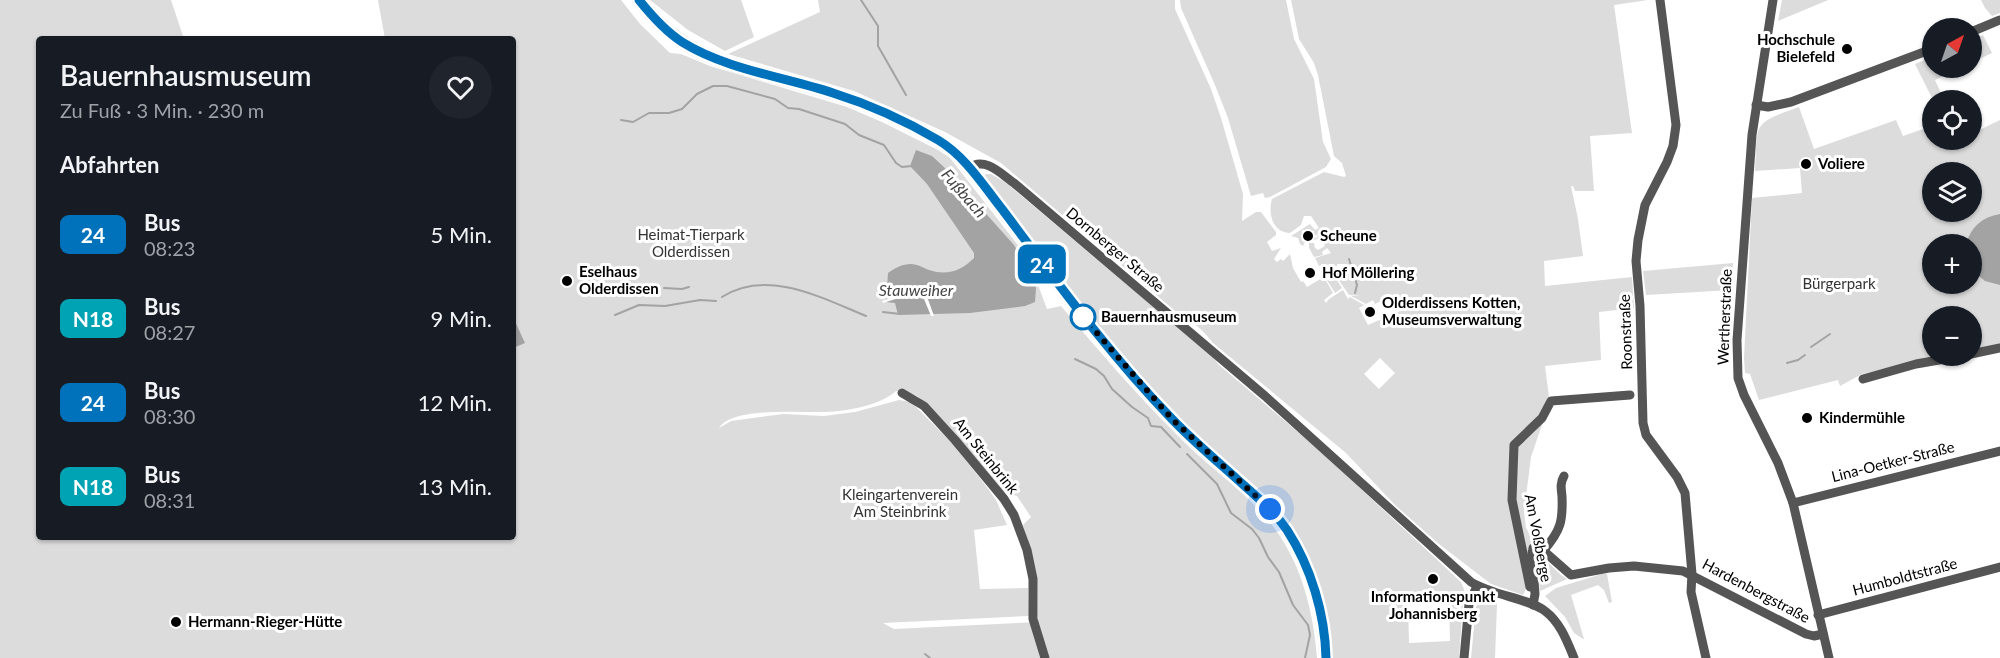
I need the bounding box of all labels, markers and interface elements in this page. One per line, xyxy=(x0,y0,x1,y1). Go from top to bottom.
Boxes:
north arrow xyxy=(1922,18,1982,78)
map controls xyxy=(1922,18,1982,366)
place label: Hochschule Bielefeld xyxy=(1757,30,1835,65)
marker: Hochschule Bielefeld xyxy=(1840,42,1854,56)
button: heart xyxy=(429,56,492,119)
text: Bauernhausmuseum xyxy=(60,58,311,92)
button: locate xyxy=(1922,90,1982,150)
text: Zu Fuß · 3 Min. · 230 m xyxy=(60,98,264,122)
text: Abfahrten xyxy=(60,151,159,178)
place label: Voliere xyxy=(1817,154,1865,172)
marker: Voliere xyxy=(1799,157,1813,171)
button: layers xyxy=(1922,162,1982,222)
water label: Fußbach xyxy=(938,165,991,221)
street label: Dornberger Straße xyxy=(1063,203,1168,296)
text: Bus xyxy=(144,209,180,236)
text: 5 Min. xyxy=(431,221,492,248)
text: 24 xyxy=(81,222,105,247)
park label: Heimat-Tierpark Olderdissen xyxy=(637,225,745,260)
place label: Scheune xyxy=(1320,226,1377,244)
marker: Scheune xyxy=(1301,229,1315,243)
button: + xyxy=(1922,234,1982,294)
text: 08:23 xyxy=(144,236,195,260)
line badge: 24 xyxy=(1015,244,1069,284)
text: 24 xyxy=(1030,252,1054,277)
place label: Eselhaus Olderdissen xyxy=(579,262,659,297)
place label: Hof Möllering xyxy=(1322,263,1414,281)
marker: Hof Möllering xyxy=(1303,266,1317,280)
street label: Wertherstraße xyxy=(1713,268,1735,365)
marker: Eselhaus Olderdissen xyxy=(560,274,574,288)
park label: Bürgerpark xyxy=(1802,274,1876,292)
water label: Stauweiher xyxy=(879,280,954,299)
text: Bus xyxy=(144,293,180,320)
place label: Olderdissens Kotten, Museumsverwaltung xyxy=(1382,293,1522,328)
street label: Roonstraße xyxy=(1615,294,1635,370)
marker: Bauernhausmuseum xyxy=(1070,304,1096,330)
text: 9 Min. xyxy=(431,305,492,332)
marker: Olderdissens Kotten, Museumsverwaltung xyxy=(1363,305,1377,319)
text: N18 xyxy=(73,306,113,331)
button: − xyxy=(1922,306,1982,366)
place label: Bauernhausmuseum xyxy=(1101,307,1237,325)
text: 08:27 xyxy=(144,320,195,344)
text: Bus xyxy=(144,377,180,404)
text: 12 Min. xyxy=(418,389,492,416)
text: 24 xyxy=(81,390,105,415)
text: 08:30 xyxy=(144,404,195,428)
place label: Kindermühle xyxy=(1819,408,1905,426)
marker: Kindermühle xyxy=(1800,411,1814,425)
street label: Am Steinbrink xyxy=(951,414,1023,497)
street label: Lina-Oetker-Straße xyxy=(1829,437,1956,485)
text: Bus xyxy=(144,461,180,488)
text: 13 Min. xyxy=(418,473,492,500)
text: N18 xyxy=(73,474,113,499)
park label: Kleingartenverein Am Steinbrink xyxy=(842,485,958,520)
text: 08:31 xyxy=(144,488,195,512)
street label: Am Voßberge xyxy=(1522,492,1556,583)
your location xyxy=(1255,494,1285,524)
street label: Humboldtstraße xyxy=(1850,553,1959,599)
street label: Hardenbergstraße xyxy=(1700,554,1813,626)
marker: Informationspunkt Johannisberg xyxy=(1426,572,1440,586)
place label: Informationspunkt Johannisberg xyxy=(1371,587,1496,622)
place label: Hermann-Rieger-Hütte xyxy=(188,612,342,630)
marker: Hermann-Rieger-Hütte xyxy=(169,615,183,629)

